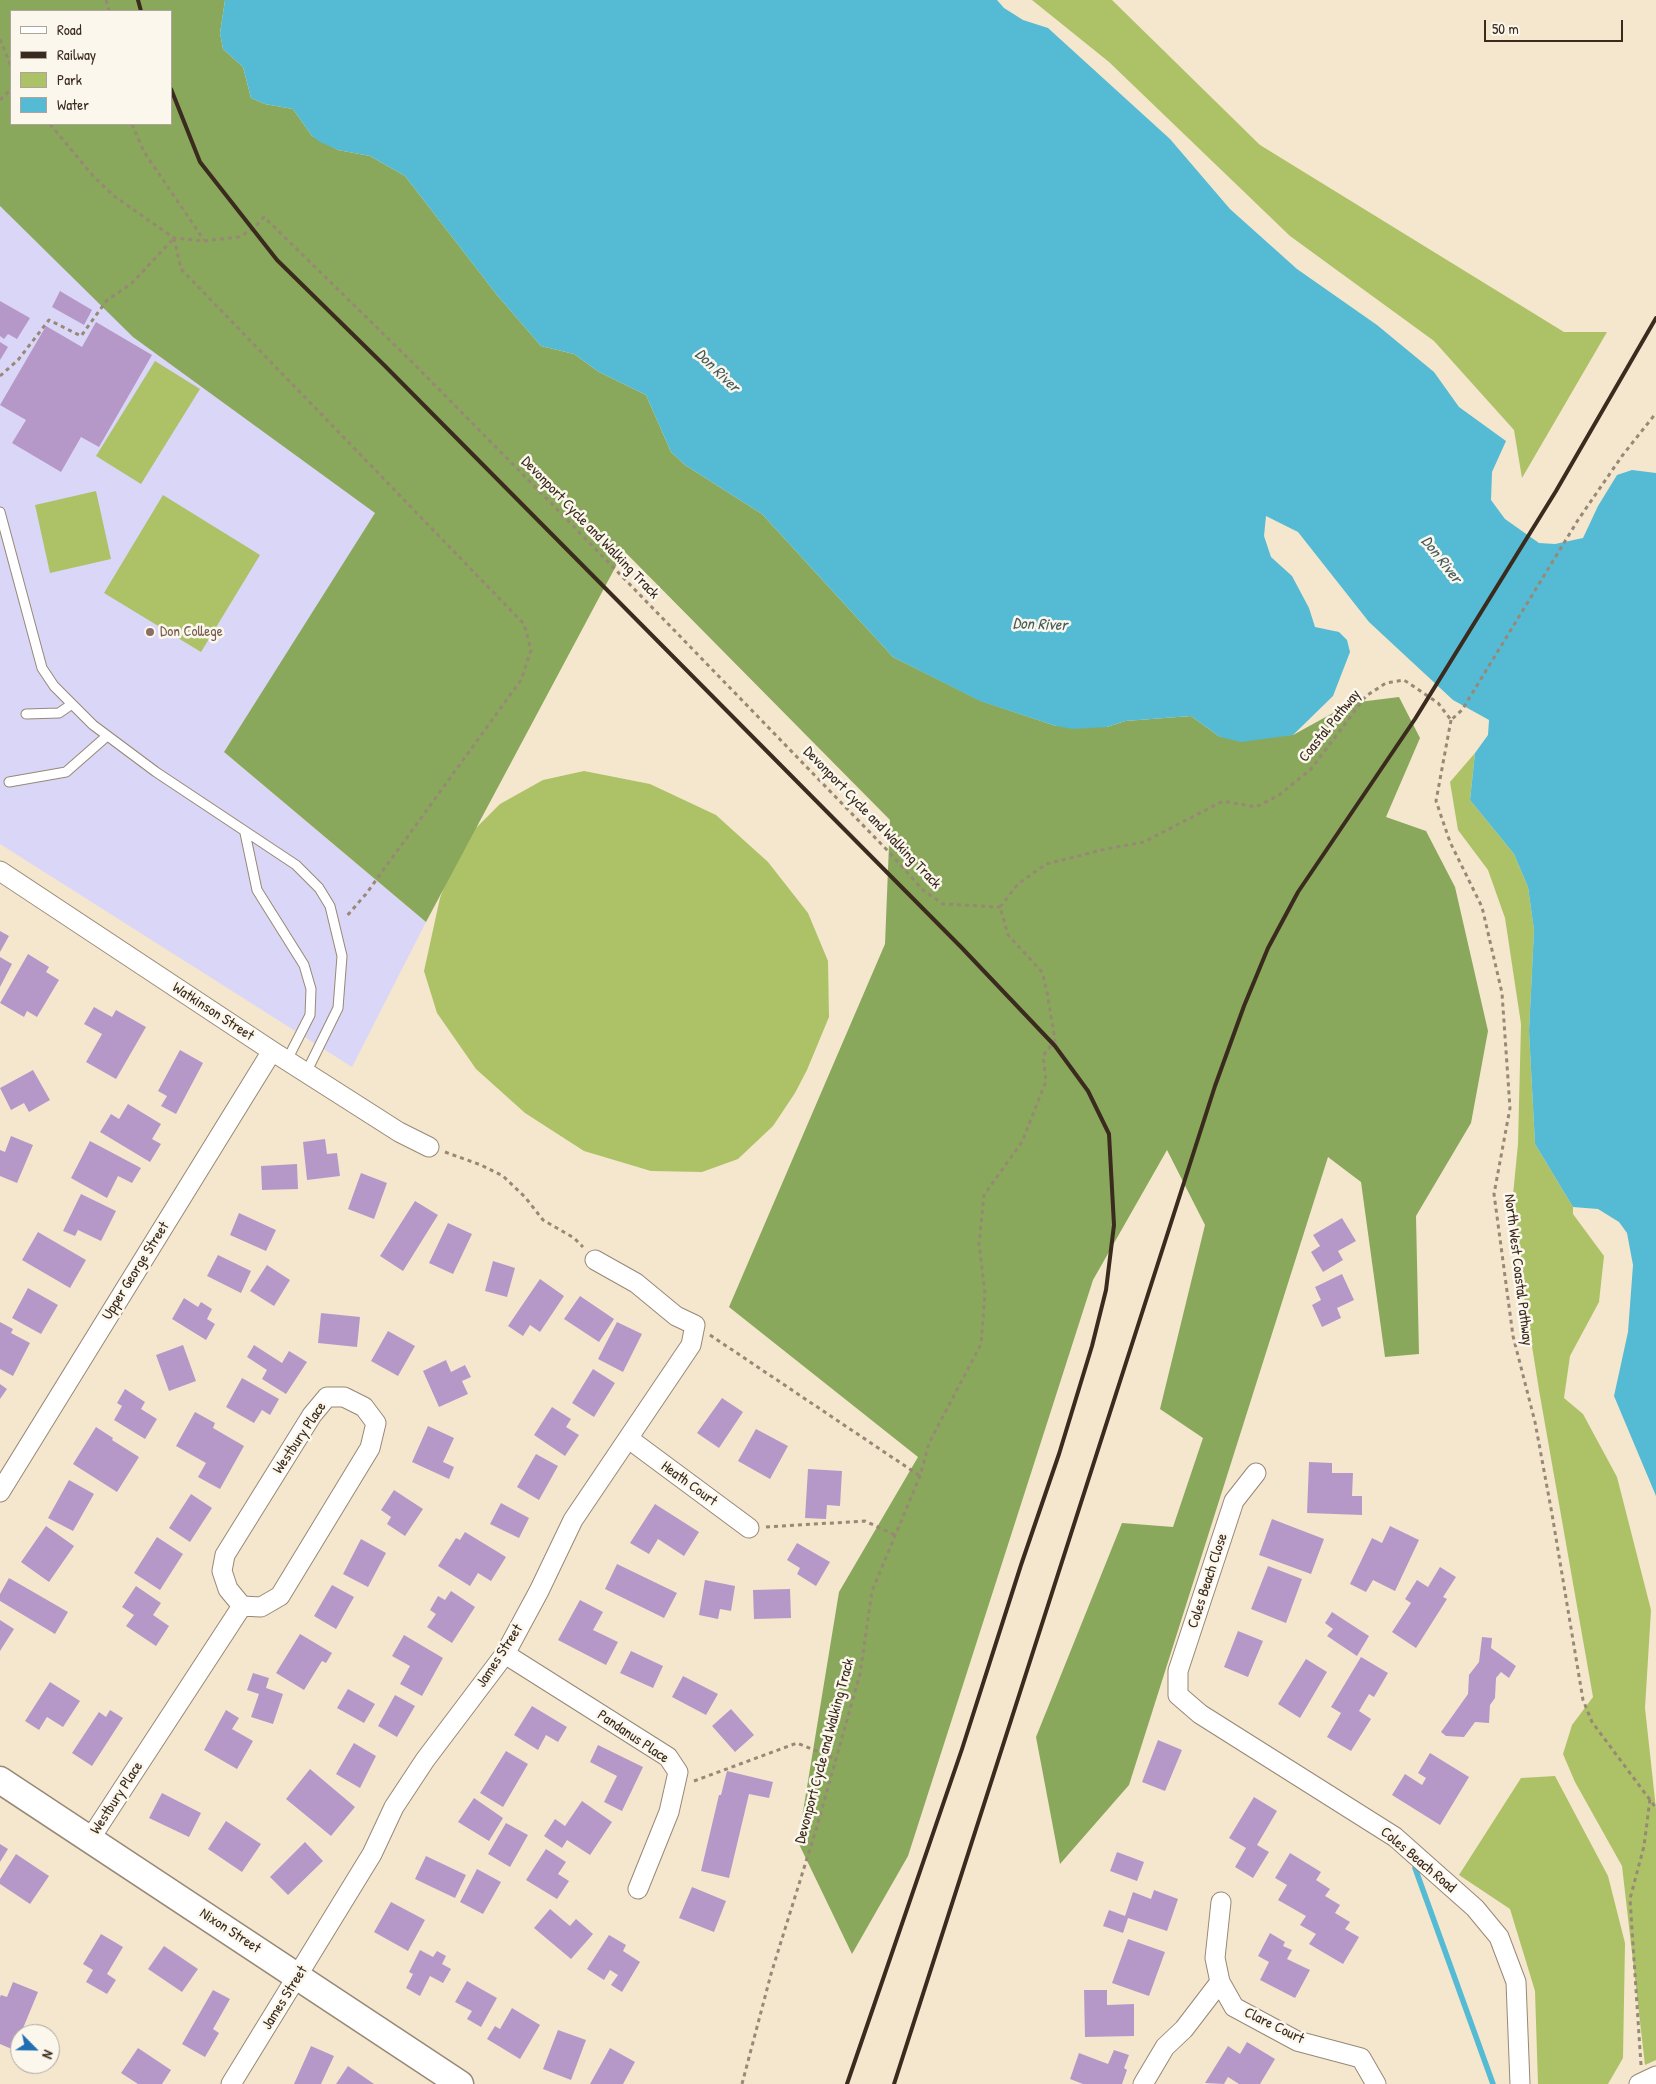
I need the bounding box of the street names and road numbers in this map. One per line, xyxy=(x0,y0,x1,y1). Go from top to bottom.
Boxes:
street label: Devonport Cycle and Walking Track xyxy=(517,453,663,603)
street label: Coastal Pathway xyxy=(1295,686,1365,766)
street label: Devonport Cycle and Walking Track xyxy=(799,743,945,893)
street label: Watkinson Street xyxy=(169,979,257,1045)
street label: North West Coastal Pathway xyxy=(1500,1193,1536,1347)
street label: Upper George Street xyxy=(99,1219,173,1323)
street label: Westbury Place xyxy=(269,1399,331,1477)
street label: Heath Court xyxy=(657,1458,721,1510)
street label: Coles Beach Close xyxy=(1184,1531,1232,1631)
street label: James Street xyxy=(473,1621,527,1691)
street label: Devonport Cycle and Walking Track xyxy=(792,1656,858,1846)
street label: Pandanus Place xyxy=(594,1706,672,1768)
street label: Westbury Place xyxy=(87,1758,147,1838)
street label: Coles Beach Road xyxy=(1377,1823,1459,1897)
street label: Nixon Street xyxy=(196,1905,264,1957)
street label: James Street xyxy=(258,1963,312,2033)
street label: Clare Court xyxy=(1241,2004,1307,2048)

